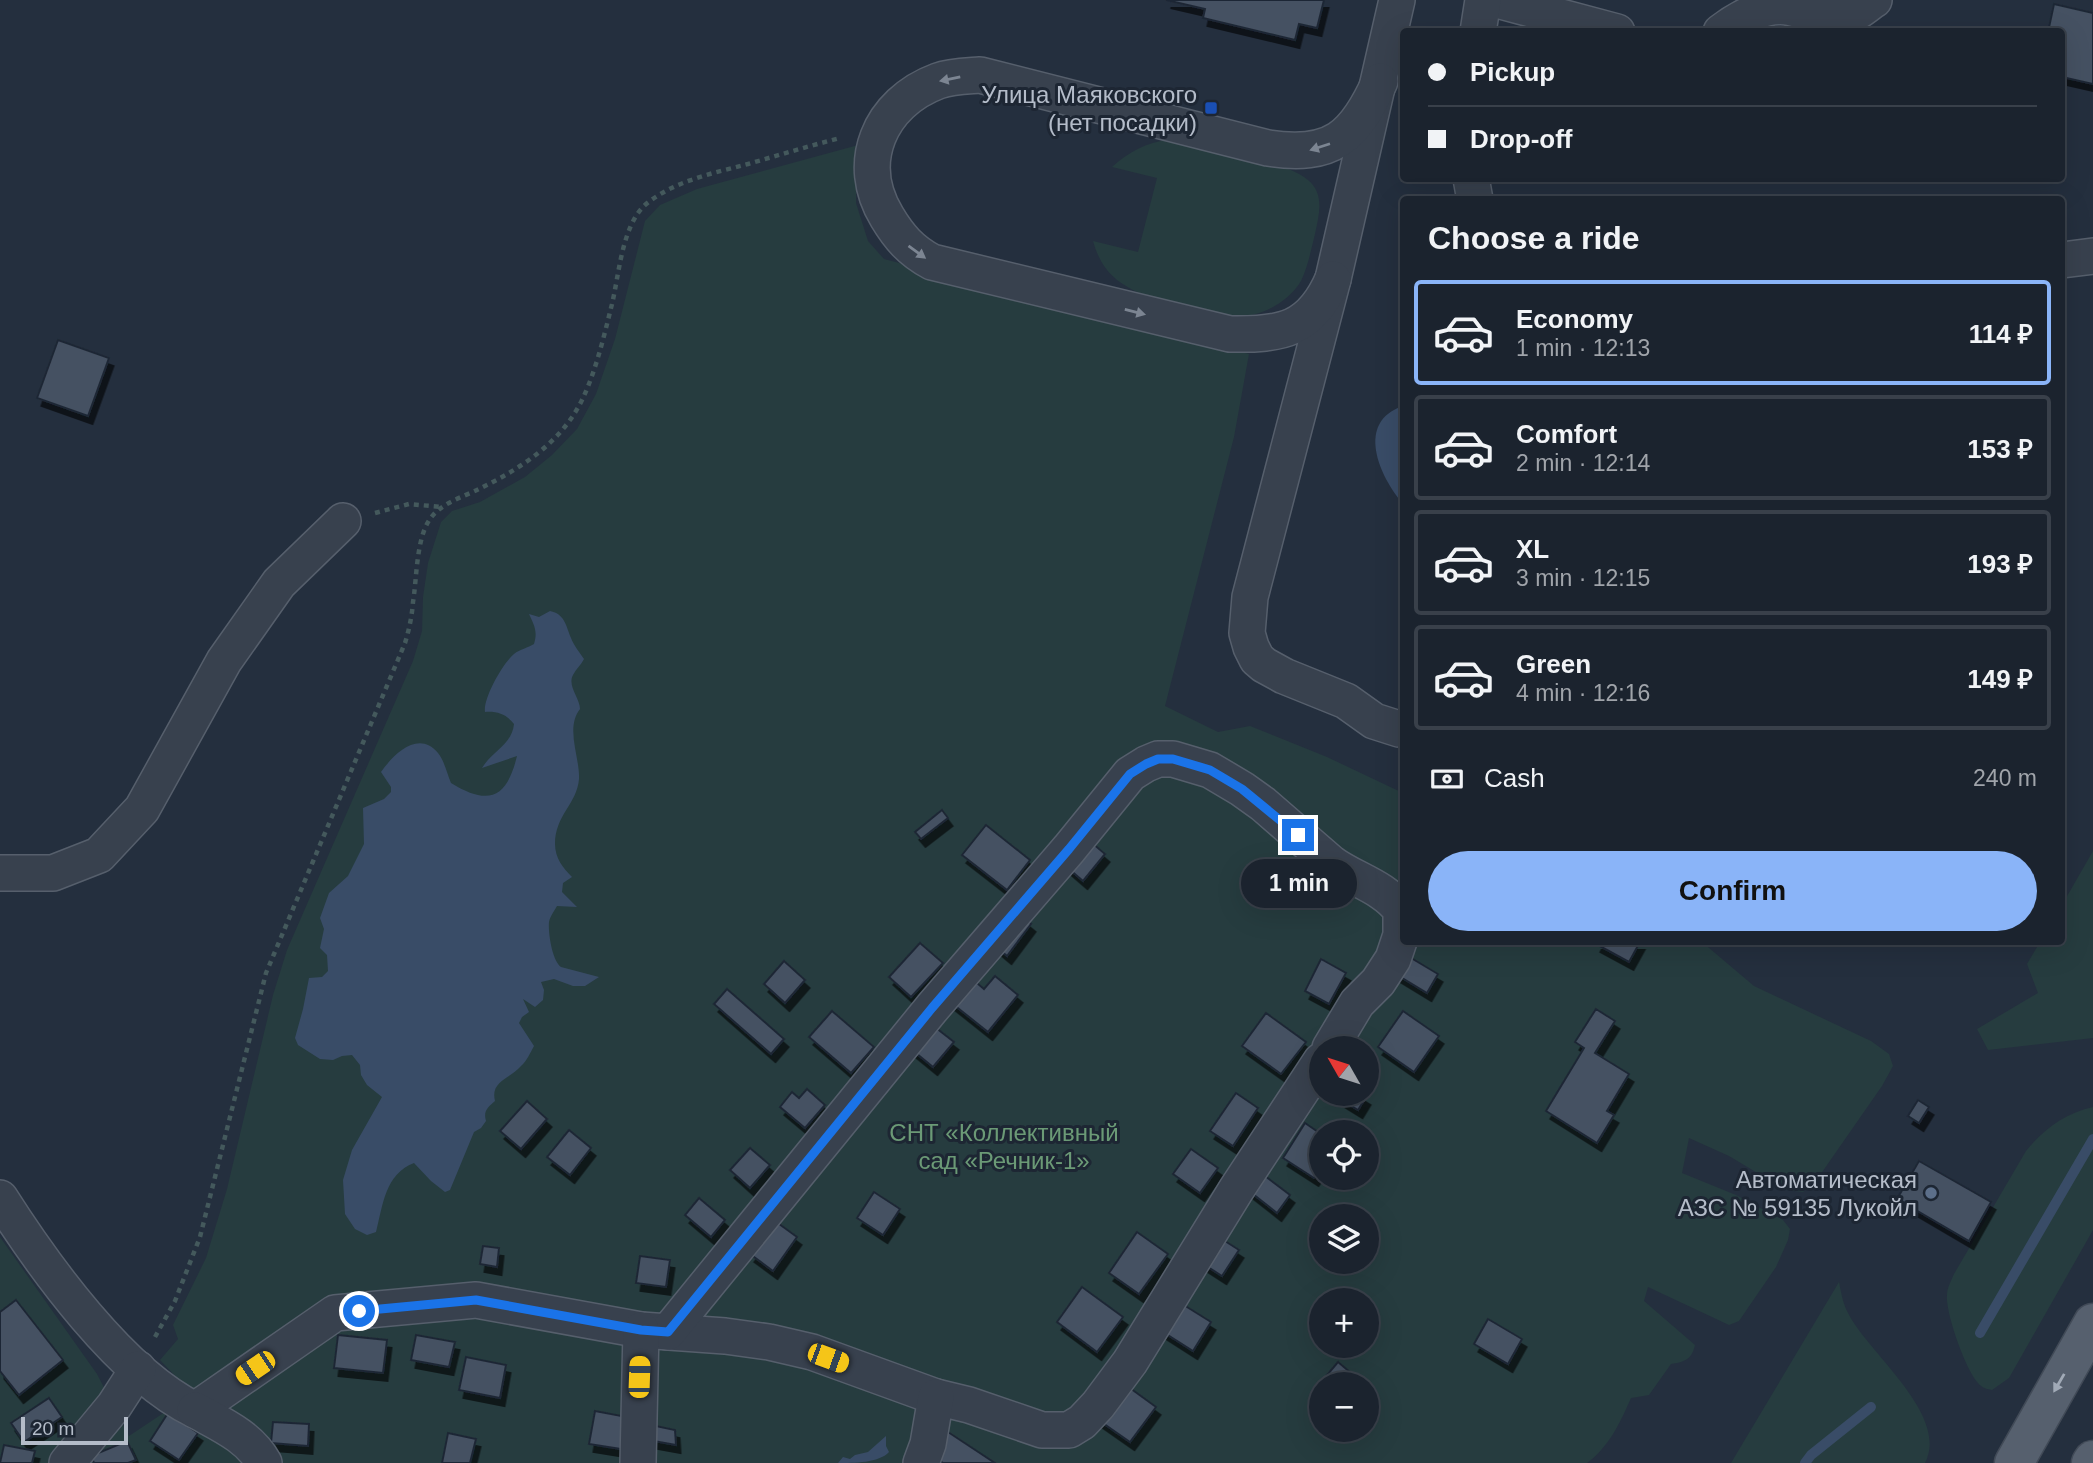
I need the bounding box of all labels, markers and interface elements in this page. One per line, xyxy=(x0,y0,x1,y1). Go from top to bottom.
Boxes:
text: Pickup xyxy=(1470,57,1555,87)
one-way arrow xyxy=(939,73,961,84)
place label: Улица Маяковского (нет посадки) xyxy=(981,81,1197,136)
marker: Улица Маяковского (нет посадки) xyxy=(1203,100,1219,116)
text: Drop-off xyxy=(1470,124,1573,154)
one-way arrow xyxy=(1310,142,1331,152)
text: Choose a ride xyxy=(1428,220,1640,256)
one-way arrow xyxy=(908,245,926,259)
icon: car xyxy=(1432,301,1495,364)
text: Economy xyxy=(1516,304,1633,334)
one-way arrow xyxy=(1124,307,1146,318)
text: 114 ₽ xyxy=(1969,319,2033,349)
text: 1 min · 12:13 xyxy=(1516,335,1650,361)
icon: car xyxy=(1432,416,1495,479)
text: Comfort xyxy=(1516,419,1617,449)
text: 153 ₽ xyxy=(1967,434,2033,464)
text: 2 min · 12:14 xyxy=(1516,450,1650,476)
icon: car xyxy=(1432,531,1495,594)
text: XL xyxy=(1516,534,1549,564)
text: 193 ₽ xyxy=(1967,549,2033,579)
text: 3 min · 12:15 xyxy=(1516,565,1650,591)
icon: car xyxy=(1432,646,1495,709)
text: Green xyxy=(1516,649,1591,679)
text: 149 ₽ xyxy=(1967,664,2033,694)
text: 4 min · 12:16 xyxy=(1516,680,1650,706)
icon: cash xyxy=(1428,760,1466,798)
text: Cash xyxy=(1484,763,1545,793)
text: 240 m xyxy=(1973,765,2037,791)
route end xyxy=(1282,819,1314,851)
button: Confirm xyxy=(1428,851,2037,931)
callout: 1 min xyxy=(1240,860,1356,908)
text: 1 min xyxy=(1269,870,1329,896)
north arrow xyxy=(1309,1036,1379,1106)
map controls xyxy=(1309,1036,1379,1442)
park label: СНТ «Коллективный сад «Речник-1» xyxy=(889,1119,1119,1174)
button: locate xyxy=(1309,1120,1379,1190)
place label: Автоматическая АЗС № 59135 Лукойл xyxy=(1678,1166,1917,1221)
marker: Автоматическая АЗС № 59135 Лукойл xyxy=(1923,1185,1939,1201)
button: layers xyxy=(1309,1204,1379,1274)
button: + xyxy=(1309,1288,1379,1358)
route start xyxy=(343,1295,375,1327)
car xyxy=(805,1341,852,1375)
car xyxy=(232,1348,279,1388)
car xyxy=(628,1356,651,1398)
button: − xyxy=(1309,1372,1379,1442)
one-way arrow xyxy=(2053,1373,2065,1392)
scale bar xyxy=(21,1414,128,1446)
text: 20 m xyxy=(32,1418,74,1439)

